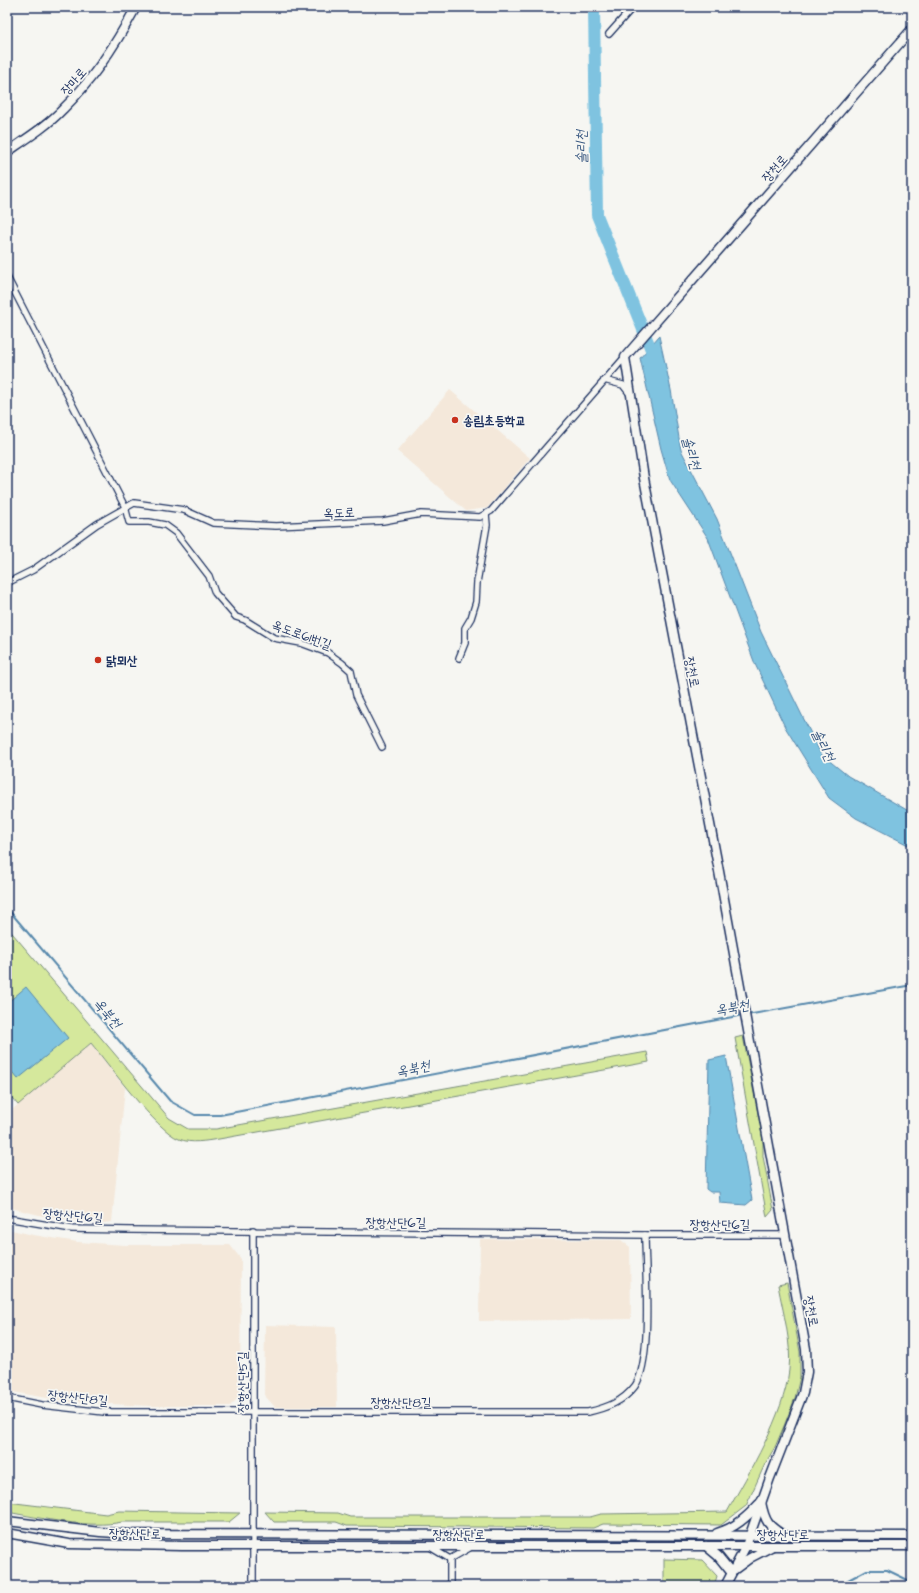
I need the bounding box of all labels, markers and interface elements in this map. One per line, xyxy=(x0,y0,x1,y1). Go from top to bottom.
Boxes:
street label: 장마로 xyxy=(57,64,91,99)
water label: 솔리천 xyxy=(572,128,592,164)
street label: 장천로 xyxy=(758,151,792,186)
place label: 송림초등학교 xyxy=(463,412,526,430)
marker: 송림초등학교 xyxy=(450,415,460,425)
water label: 솔리천 xyxy=(677,434,706,474)
street label: 옥도로 xyxy=(323,503,355,523)
street label: 옥도로61번길 xyxy=(269,616,334,654)
place label: 닭뫼산 xyxy=(106,652,138,670)
marker: 닭뫼산 xyxy=(93,655,103,665)
street label: 장천로 xyxy=(680,655,704,689)
water label: 솔리천 xyxy=(807,726,840,767)
water label: 옥북천 xyxy=(89,994,127,1034)
water label: 옥북천 xyxy=(714,995,752,1021)
water label: 옥북천 xyxy=(395,1056,433,1082)
street label: 장항산단6길 xyxy=(42,1204,104,1228)
street label: 장항산단6길 xyxy=(366,1214,426,1232)
street label: 장항산단6길 xyxy=(690,1216,750,1234)
street label: 장천로 xyxy=(799,1294,823,1328)
street label: 장항산단5길 xyxy=(234,1351,252,1413)
street label: 장항산단8길 xyxy=(47,1386,109,1410)
street label: 장항산단8길 xyxy=(371,1394,431,1412)
street label: 장항산단로 xyxy=(109,1525,161,1543)
street label: 장항산단로 xyxy=(433,1526,485,1544)
street label: 장항산단로 xyxy=(757,1526,809,1544)

